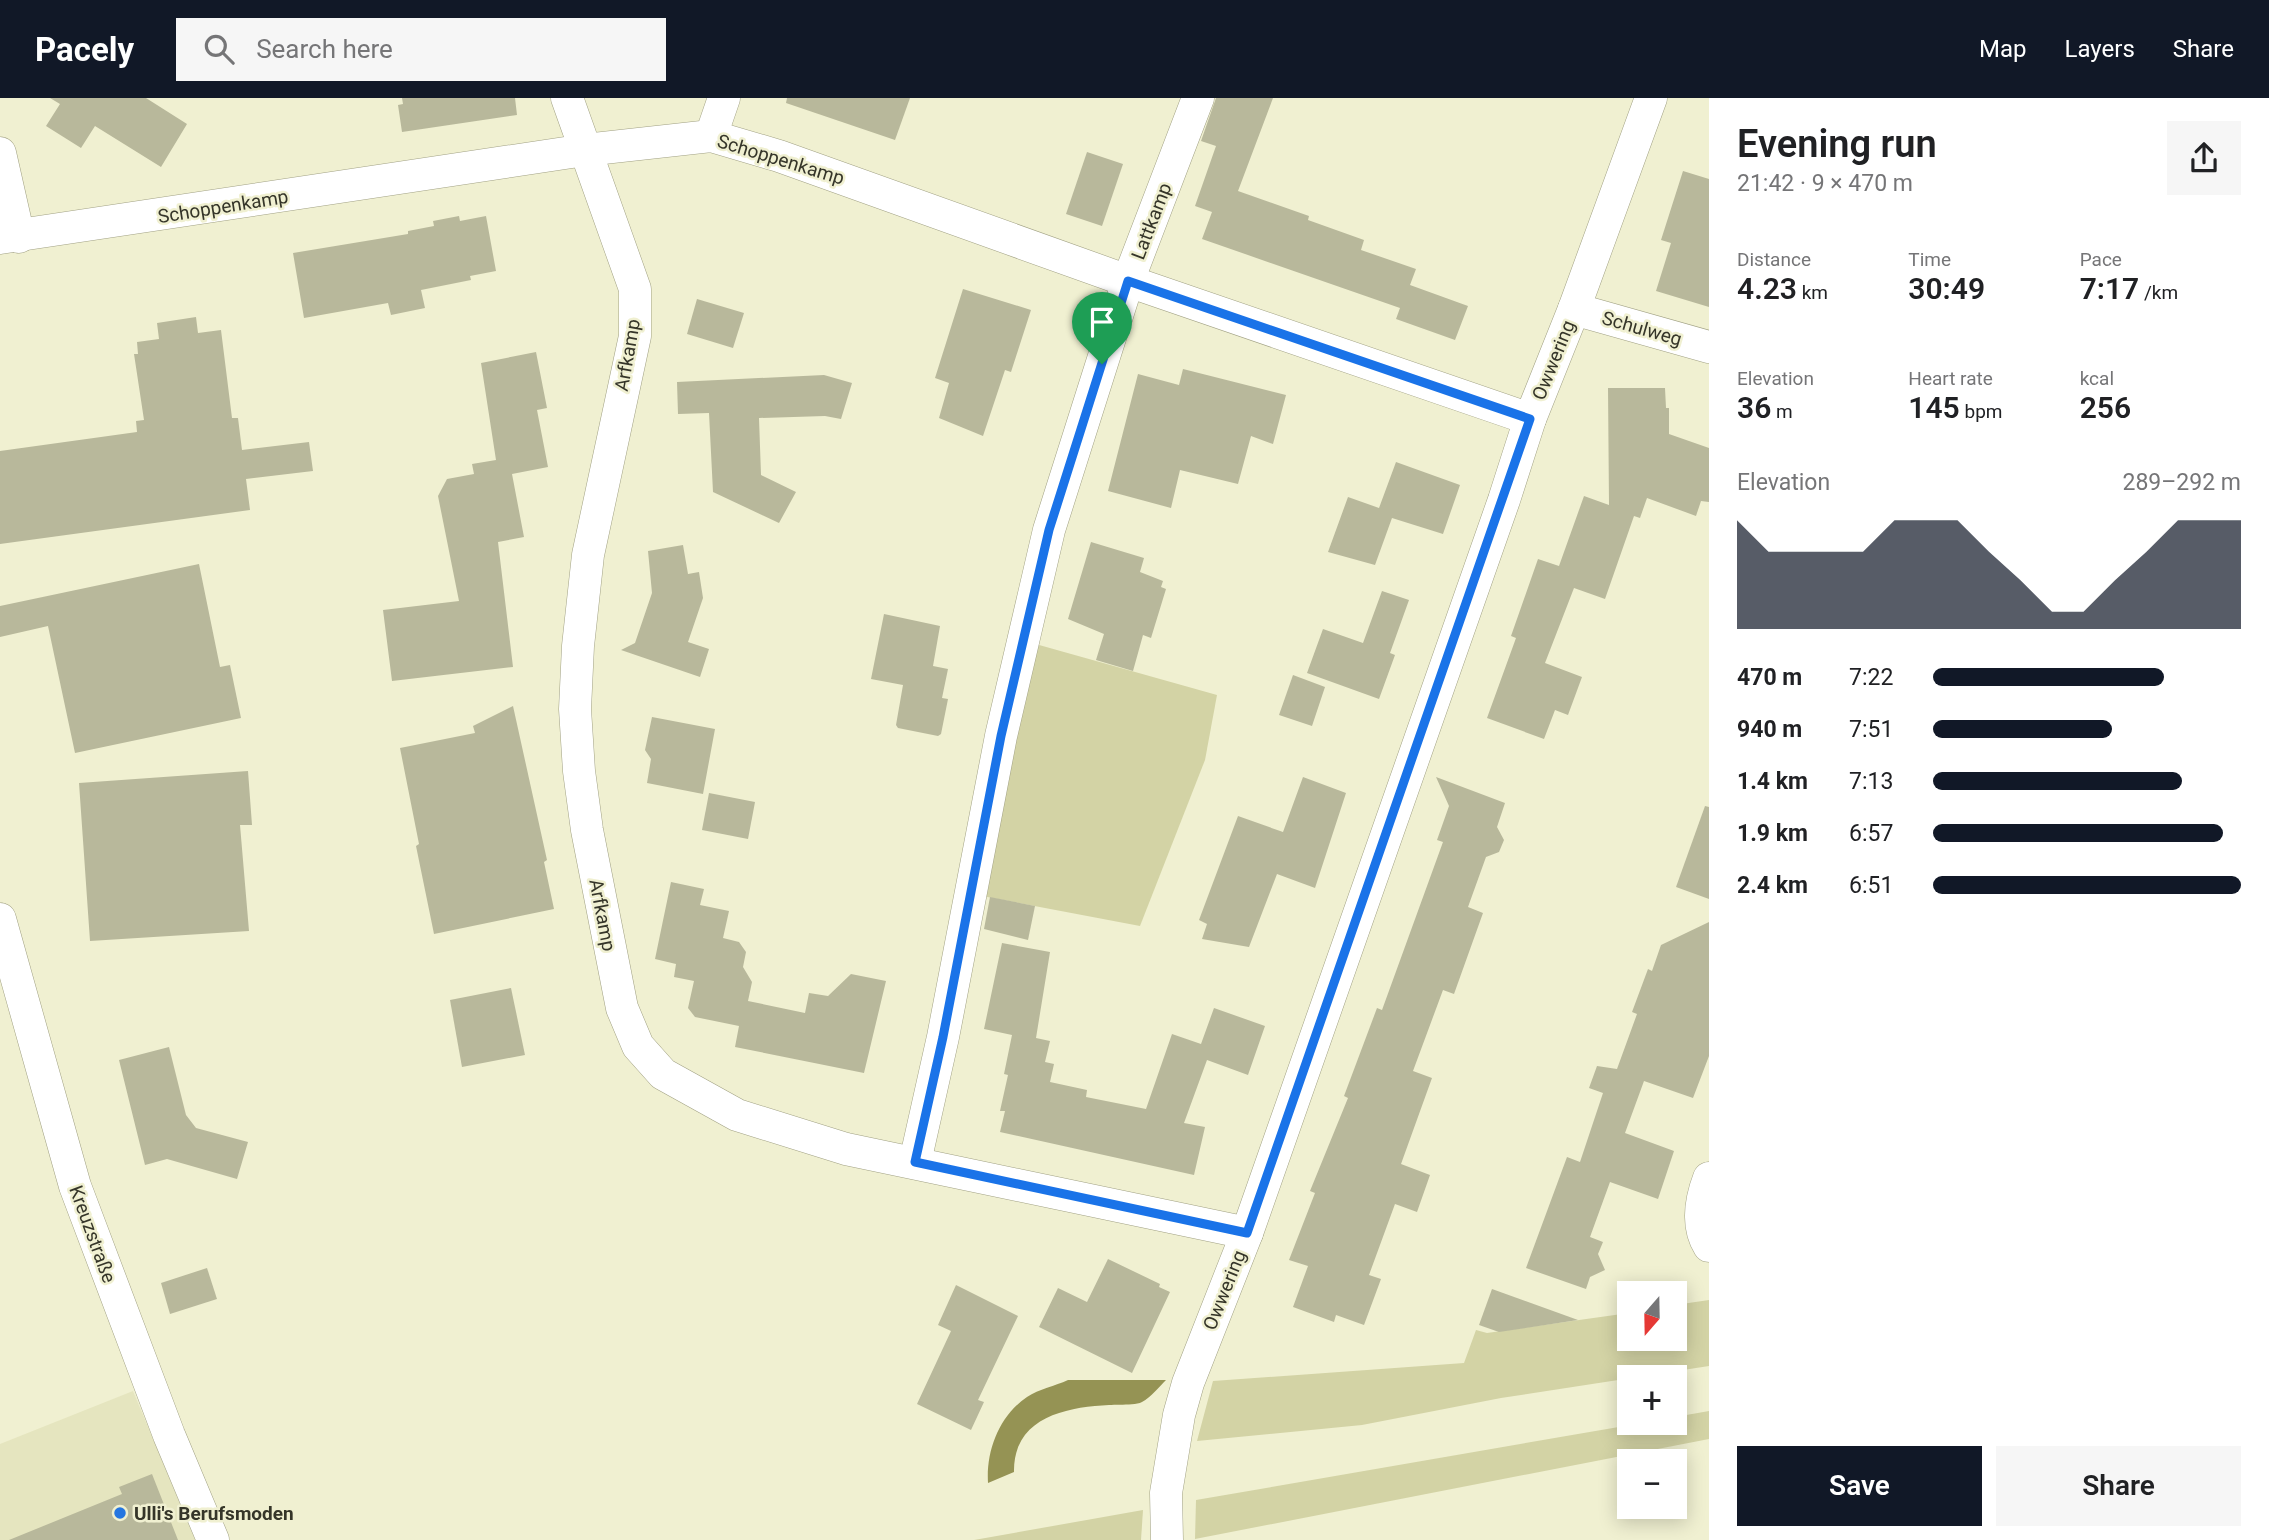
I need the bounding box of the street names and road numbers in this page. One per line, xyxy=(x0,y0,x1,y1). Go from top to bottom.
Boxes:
street label: Schoppenkamp xyxy=(715,129,847,190)
street label: Lattkamp xyxy=(1126,180,1177,263)
street label: Schoppenkamp xyxy=(156,185,290,228)
street label: Schulweg xyxy=(1599,306,1684,351)
street label: Arfkamp xyxy=(610,317,645,393)
street label: Owwering xyxy=(1527,317,1580,403)
street label: Arfkamp xyxy=(584,877,621,953)
street label: Kreuzstraße xyxy=(64,1182,121,1286)
street label: Owwering xyxy=(1198,1247,1251,1333)

